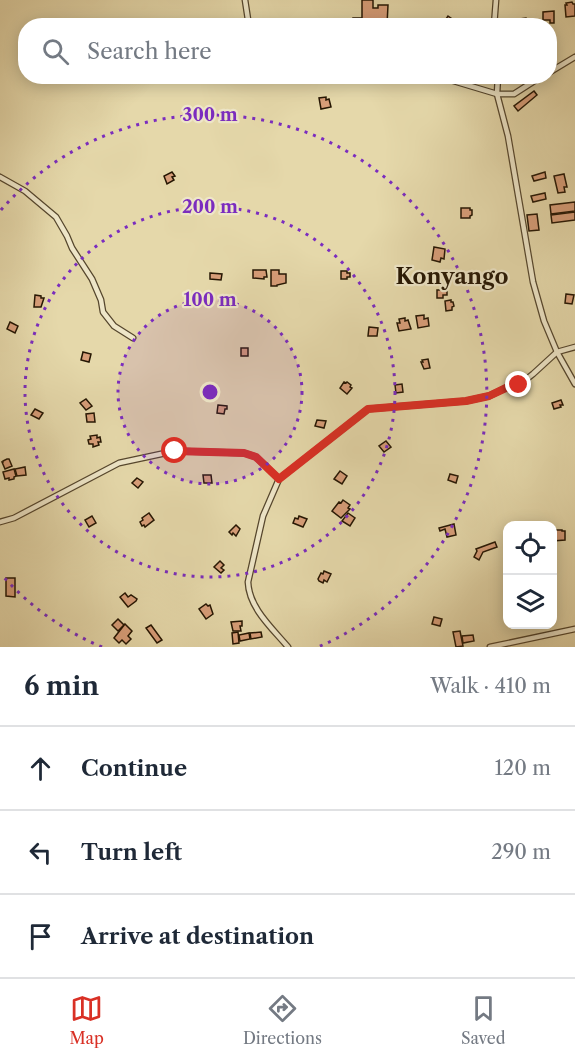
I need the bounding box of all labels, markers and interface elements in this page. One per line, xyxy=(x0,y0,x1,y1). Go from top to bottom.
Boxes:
search box xyxy=(18,18,557,84)
icon: search xyxy=(39,35,72,68)
text: Search here xyxy=(87,38,212,65)
text: 300 m xyxy=(182,104,238,126)
text: 200 m xyxy=(182,196,238,218)
district label: Konyango xyxy=(395,263,509,290)
text: 100 m xyxy=(183,289,237,311)
route end xyxy=(505,371,531,397)
centre of rings xyxy=(200,382,220,402)
route start xyxy=(161,437,187,463)
map controls xyxy=(503,521,557,629)
button: locate xyxy=(503,521,557,575)
button: layers xyxy=(503,575,557,629)
text: 6 min xyxy=(24,670,99,702)
text: Walk · 410 m xyxy=(430,674,551,698)
icon: ahead xyxy=(24,752,57,785)
text: Continue xyxy=(81,755,187,782)
text: 120 m xyxy=(494,756,551,780)
icon: left xyxy=(24,836,57,869)
text: Turn left xyxy=(81,839,182,866)
text: 290 m xyxy=(491,840,551,864)
icon: arrive xyxy=(24,920,57,953)
text: Arrive at destination xyxy=(81,923,314,950)
tab: Map xyxy=(70,992,104,1048)
tab: Directions xyxy=(243,992,322,1048)
tab: Saved xyxy=(461,992,505,1048)

